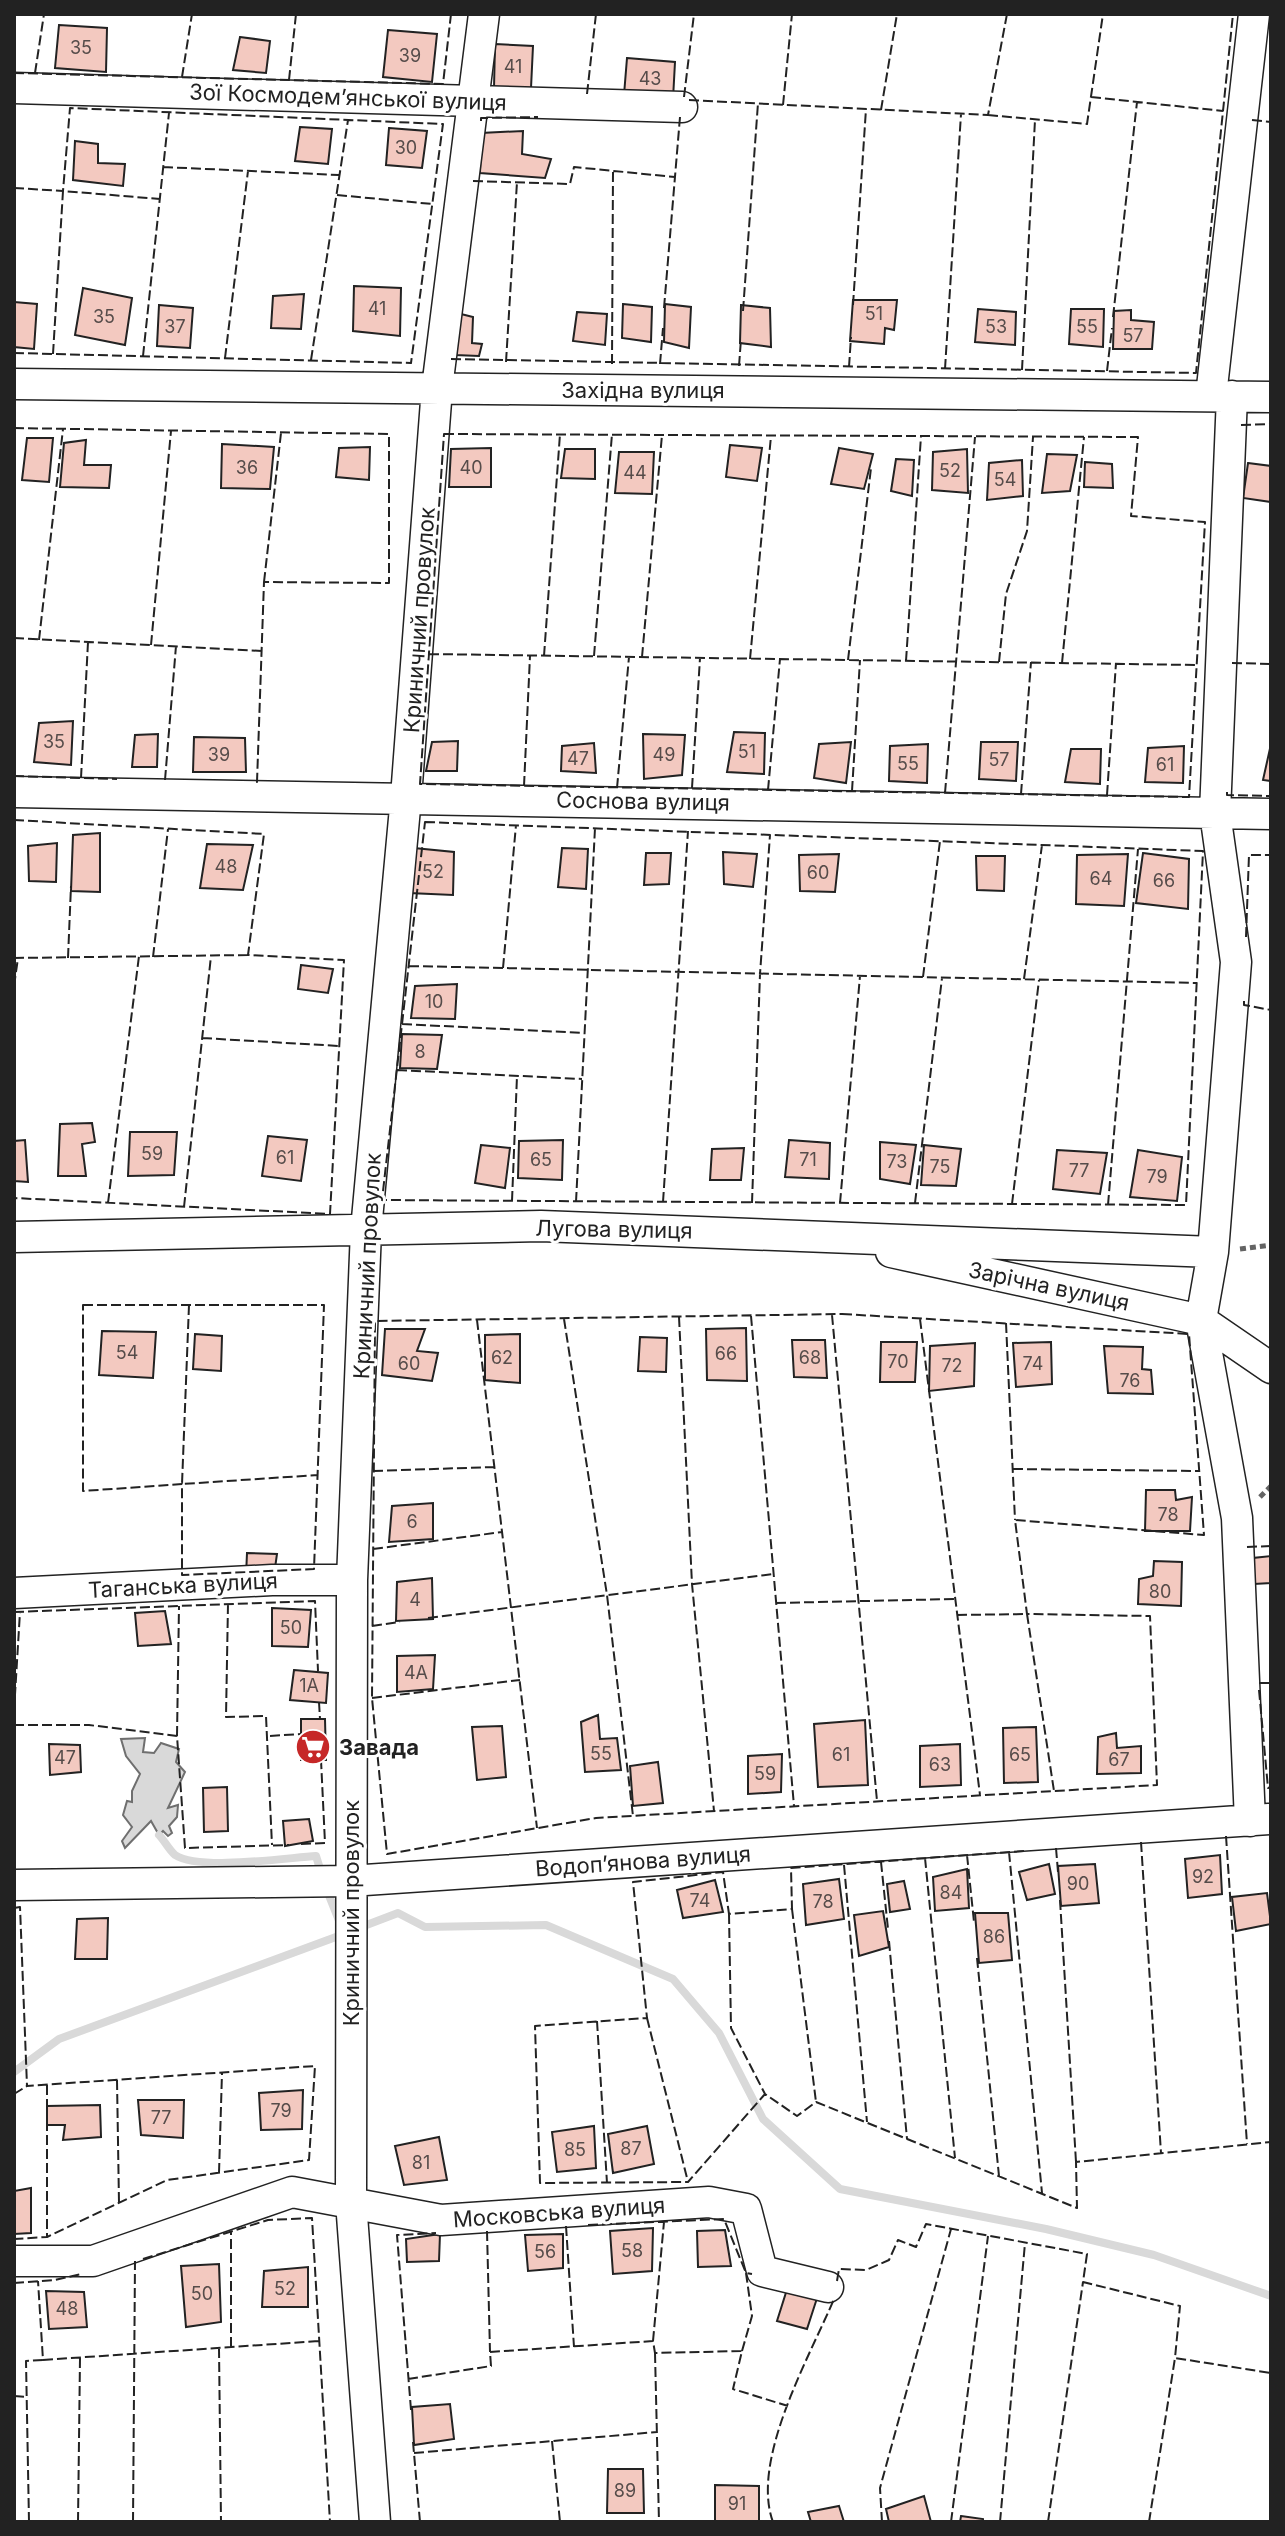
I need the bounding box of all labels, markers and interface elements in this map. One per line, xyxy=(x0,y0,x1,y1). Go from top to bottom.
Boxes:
house number: 35 xyxy=(70,37,92,58)
house number: 39 xyxy=(399,45,421,66)
house number: 41 xyxy=(504,56,522,77)
house number: 43 xyxy=(639,68,661,89)
street label: Зої Космодем’янської вулиця xyxy=(189,78,507,116)
house number: 30 xyxy=(395,137,417,158)
house number: 41 xyxy=(368,298,386,319)
house number: 51 xyxy=(865,303,883,324)
house number: 35 xyxy=(93,306,115,327)
house number: 37 xyxy=(164,316,186,337)
house number: 53 xyxy=(985,316,1007,337)
house number: 55 xyxy=(1076,316,1098,337)
house number: 57 xyxy=(1122,325,1144,346)
street label: Західна вулиця xyxy=(561,377,725,403)
house number: 36 xyxy=(236,457,258,478)
house number: 40 xyxy=(460,457,482,478)
house number: 52 xyxy=(939,460,961,481)
house number: 44 xyxy=(623,462,647,483)
house number: 54 xyxy=(994,469,1016,490)
street label: Криничний провулок xyxy=(398,506,440,734)
house number: 35 xyxy=(43,731,65,752)
house number: 51 xyxy=(738,741,756,762)
house number: 39 xyxy=(208,744,230,765)
house number: 49 xyxy=(653,744,675,765)
house number: 47 xyxy=(567,748,589,769)
house number: 57 xyxy=(988,749,1010,770)
house number: 55 xyxy=(897,753,919,774)
house number: 61 xyxy=(1156,754,1174,775)
street label: Соснова вулиця xyxy=(556,786,730,816)
house number: 48 xyxy=(215,856,237,877)
house number: 52 xyxy=(422,861,444,882)
house number: 60 xyxy=(807,862,829,883)
house number: 64 xyxy=(1090,868,1112,889)
house number: 66 xyxy=(1153,870,1175,891)
house number: 10 xyxy=(425,991,443,1012)
house number: 8 xyxy=(414,1041,426,1062)
house number: 59 xyxy=(141,1143,163,1164)
house number: 61 xyxy=(276,1147,294,1168)
house number: 65 xyxy=(530,1149,552,1170)
house number: 71 xyxy=(799,1149,817,1170)
house number: 73 xyxy=(886,1151,908,1172)
street label: Криничний провулок xyxy=(348,1152,386,1380)
house number: 75 xyxy=(930,1156,950,1177)
house number: 77 xyxy=(1069,1160,1089,1181)
house number: 79 xyxy=(1146,1166,1168,1187)
street label: Лугова вулиця xyxy=(535,1215,693,1243)
street label: Зарічна вулиця xyxy=(966,1256,1132,1316)
house number: 54 xyxy=(116,1342,138,1363)
house number: 66 xyxy=(715,1343,737,1364)
house number: 62 xyxy=(491,1347,513,1368)
house number: 68 xyxy=(799,1347,821,1368)
house number: 70 xyxy=(887,1351,909,1372)
house number: 60 xyxy=(398,1353,420,1374)
house number: 74 xyxy=(1023,1353,1043,1374)
house number: 72 xyxy=(941,1355,963,1376)
house number: 76 xyxy=(1119,1370,1141,1391)
house number: 78 xyxy=(1157,1504,1179,1525)
house number: 6 xyxy=(406,1511,418,1532)
street label: Таганська вулиця xyxy=(87,1567,279,1603)
house number: 80 xyxy=(1149,1581,1171,1602)
house number: 4 xyxy=(409,1589,421,1610)
house number: 50 xyxy=(280,1617,302,1638)
house number: 4А xyxy=(404,1662,428,1683)
house number: 1А xyxy=(299,1675,319,1696)
supermarket icon: Завада xyxy=(294,1728,332,1766)
place label: Завада xyxy=(339,1734,419,1760)
house number: 55 xyxy=(590,1743,612,1764)
house number: 61 xyxy=(832,1744,850,1765)
house number: 65 xyxy=(1009,1744,1031,1765)
house number: 47 xyxy=(54,1747,76,1768)
house number: 67 xyxy=(1108,1749,1130,1770)
house number: 63 xyxy=(929,1754,951,1775)
house number: 59 xyxy=(754,1763,776,1784)
street label: Криничний провулок xyxy=(338,1800,364,2026)
street label: Водоп’янова вулиця xyxy=(534,1840,752,1882)
house number: 92 xyxy=(1192,1866,1214,1887)
house number: 90 xyxy=(1067,1873,1089,1894)
house number: 84 xyxy=(940,1882,962,1903)
house number: 74 xyxy=(690,1890,710,1911)
house number: 78 xyxy=(812,1891,834,1912)
house number: 86 xyxy=(983,1926,1005,1947)
house number: 79 xyxy=(270,2100,292,2121)
house number: 77 xyxy=(151,2107,171,2128)
house number: 87 xyxy=(620,2138,642,2159)
house number: 85 xyxy=(564,2139,586,2160)
house number: 81 xyxy=(412,2152,430,2173)
street label: Московська вулиця xyxy=(452,2192,666,2232)
house number: 58 xyxy=(621,2240,643,2261)
house number: 56 xyxy=(534,2241,556,2262)
house number: 52 xyxy=(274,2278,296,2299)
house number: 50 xyxy=(191,2283,213,2304)
house number: 48 xyxy=(56,2298,78,2319)
house number: 89 xyxy=(614,2480,636,2501)
house number: 91 xyxy=(728,2493,746,2514)

